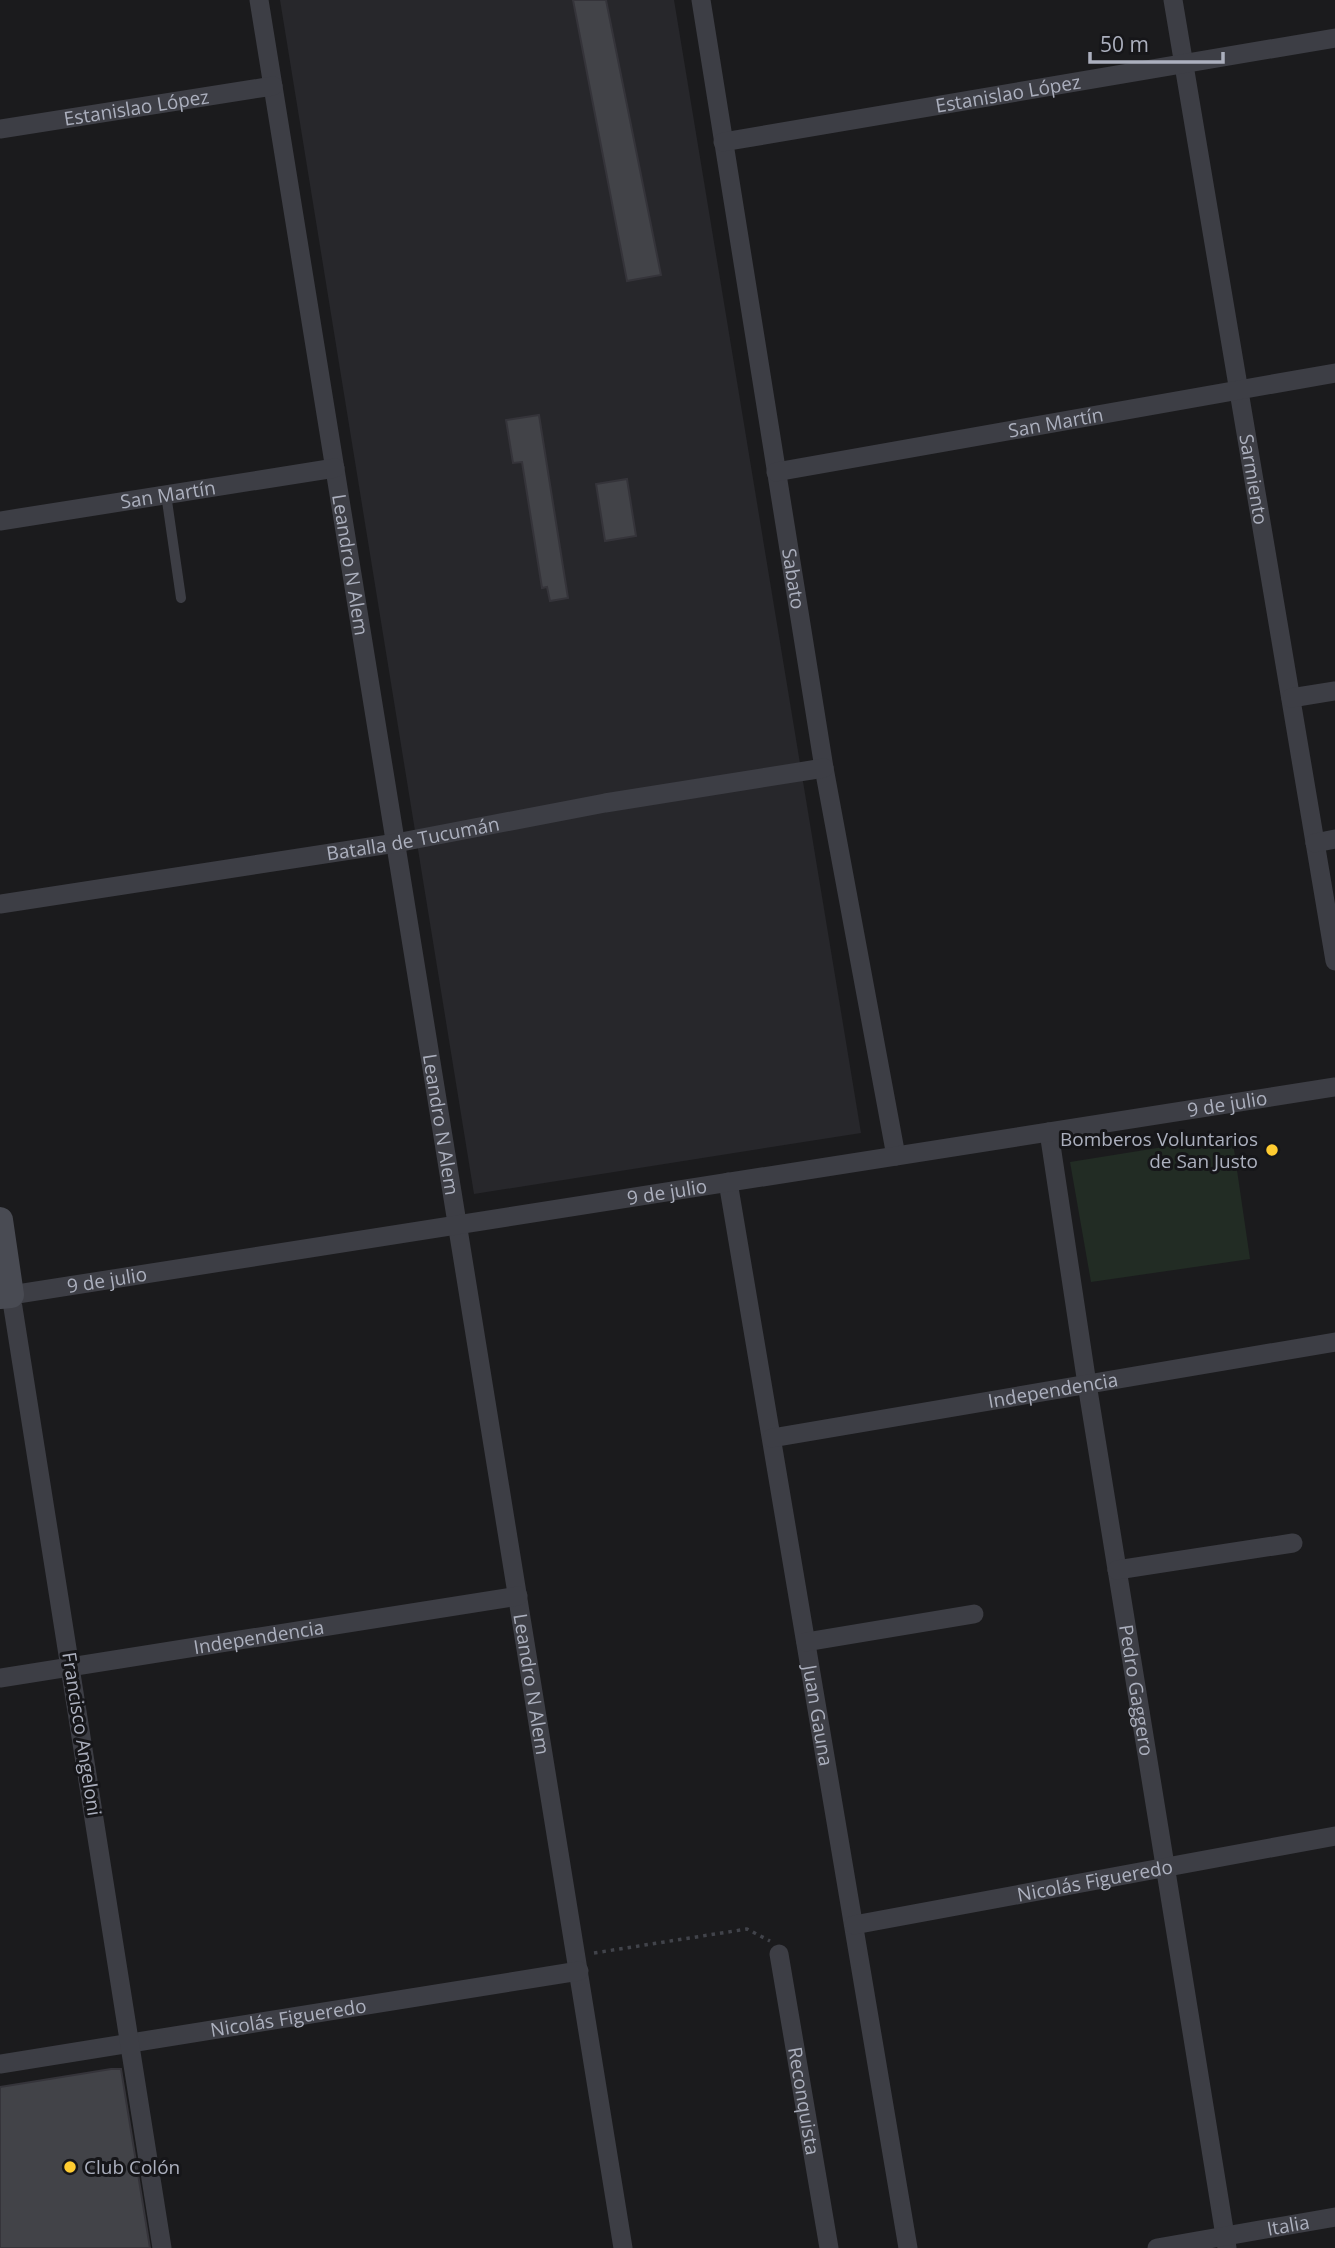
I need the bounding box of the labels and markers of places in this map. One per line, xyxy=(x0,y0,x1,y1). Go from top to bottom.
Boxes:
place label: Bomberos Voluntarios de San Justo xyxy=(1060,1126,1258,1174)
marker: Bomberos Voluntarios de San Justo xyxy=(1264,1142,1280,1158)
place label: Club Colón xyxy=(84,2154,180,2180)
marker: Club Colón xyxy=(62,2159,78,2175)

